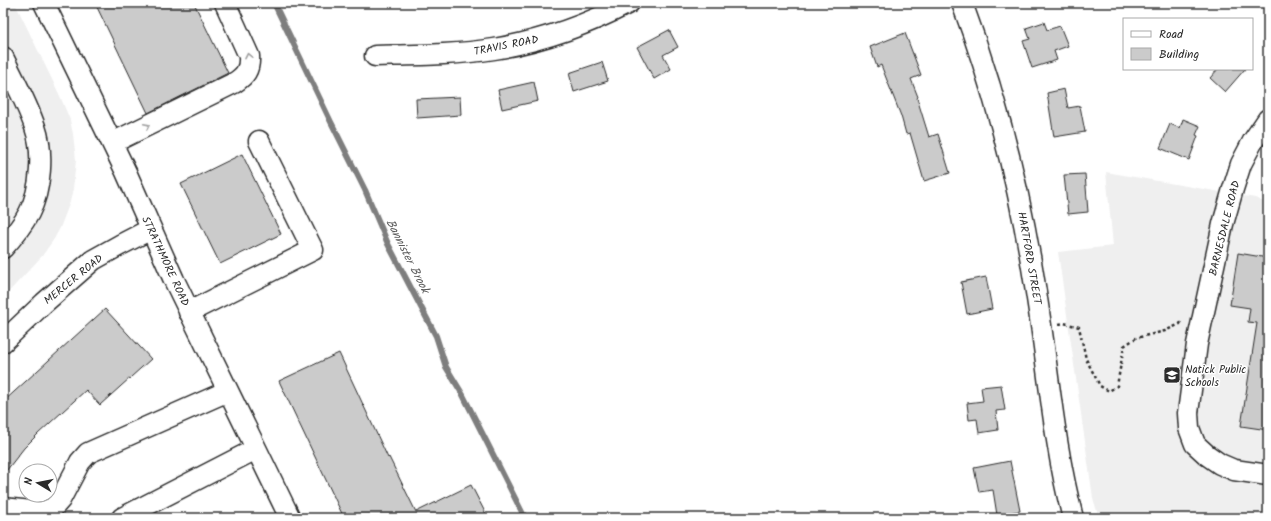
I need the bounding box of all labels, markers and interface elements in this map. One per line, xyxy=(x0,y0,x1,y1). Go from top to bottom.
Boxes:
legend xyxy=(1123,18,1253,70)
text: Road xyxy=(1159,25,1184,44)
street label: TRAVIS ROAD xyxy=(472,31,540,61)
text: Building xyxy=(1159,45,1199,64)
one-way arrow xyxy=(245,53,253,60)
one-way arrow xyxy=(143,123,151,130)
street label: BARNESDALE ROAD xyxy=(1204,179,1245,278)
street label: HARTFORD STREET xyxy=(1012,210,1046,307)
street label: STRATHMORE ROAD xyxy=(136,213,194,310)
water label: Bannister Brook xyxy=(381,216,435,299)
street label: MERCER ROAD xyxy=(40,250,107,310)
place label: Natick Public Schools xyxy=(1185,361,1246,392)
school or university icon: Natick Public Schools xyxy=(1162,365,1182,385)
north arrow xyxy=(18,463,58,503)
text: N xyxy=(20,476,39,486)

